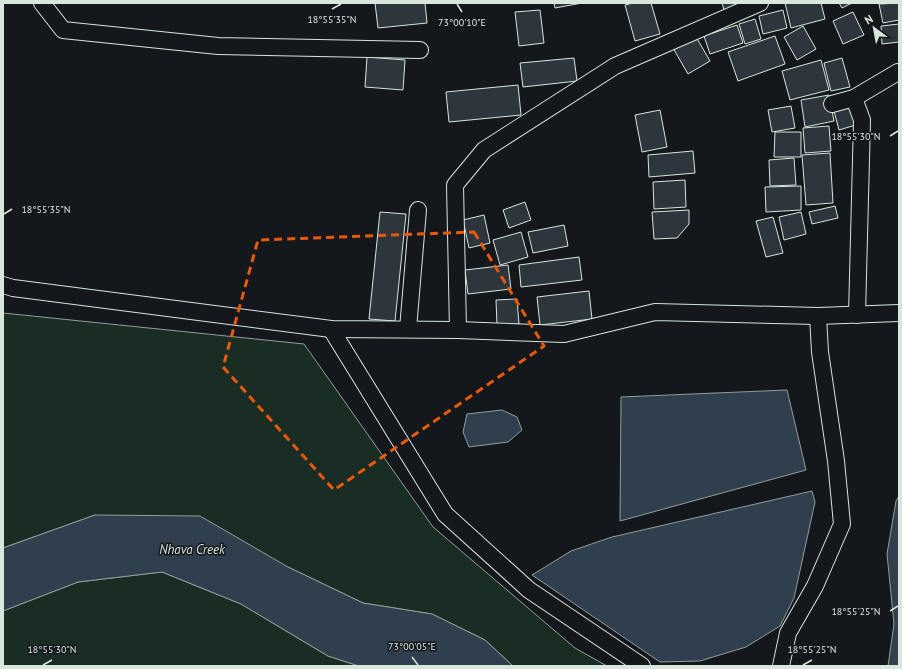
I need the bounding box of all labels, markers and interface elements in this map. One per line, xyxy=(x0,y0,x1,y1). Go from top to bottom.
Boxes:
north arrow xyxy=(854,8,894,48)
text: N xyxy=(862,12,875,27)
text: 18°55'35"N xyxy=(307,13,357,26)
text: 73°00'10"E xyxy=(438,16,486,29)
text: 18°55'30"N xyxy=(831,130,881,143)
text: 18°55'35"N xyxy=(21,203,71,216)
water label: Nhava Creek xyxy=(159,541,226,558)
text: 18°55'25"N xyxy=(831,605,881,618)
text: 73°00'05"E xyxy=(388,640,436,653)
text: 18°55'30"N xyxy=(27,643,77,656)
text: 18°55'25"N xyxy=(787,643,837,656)

